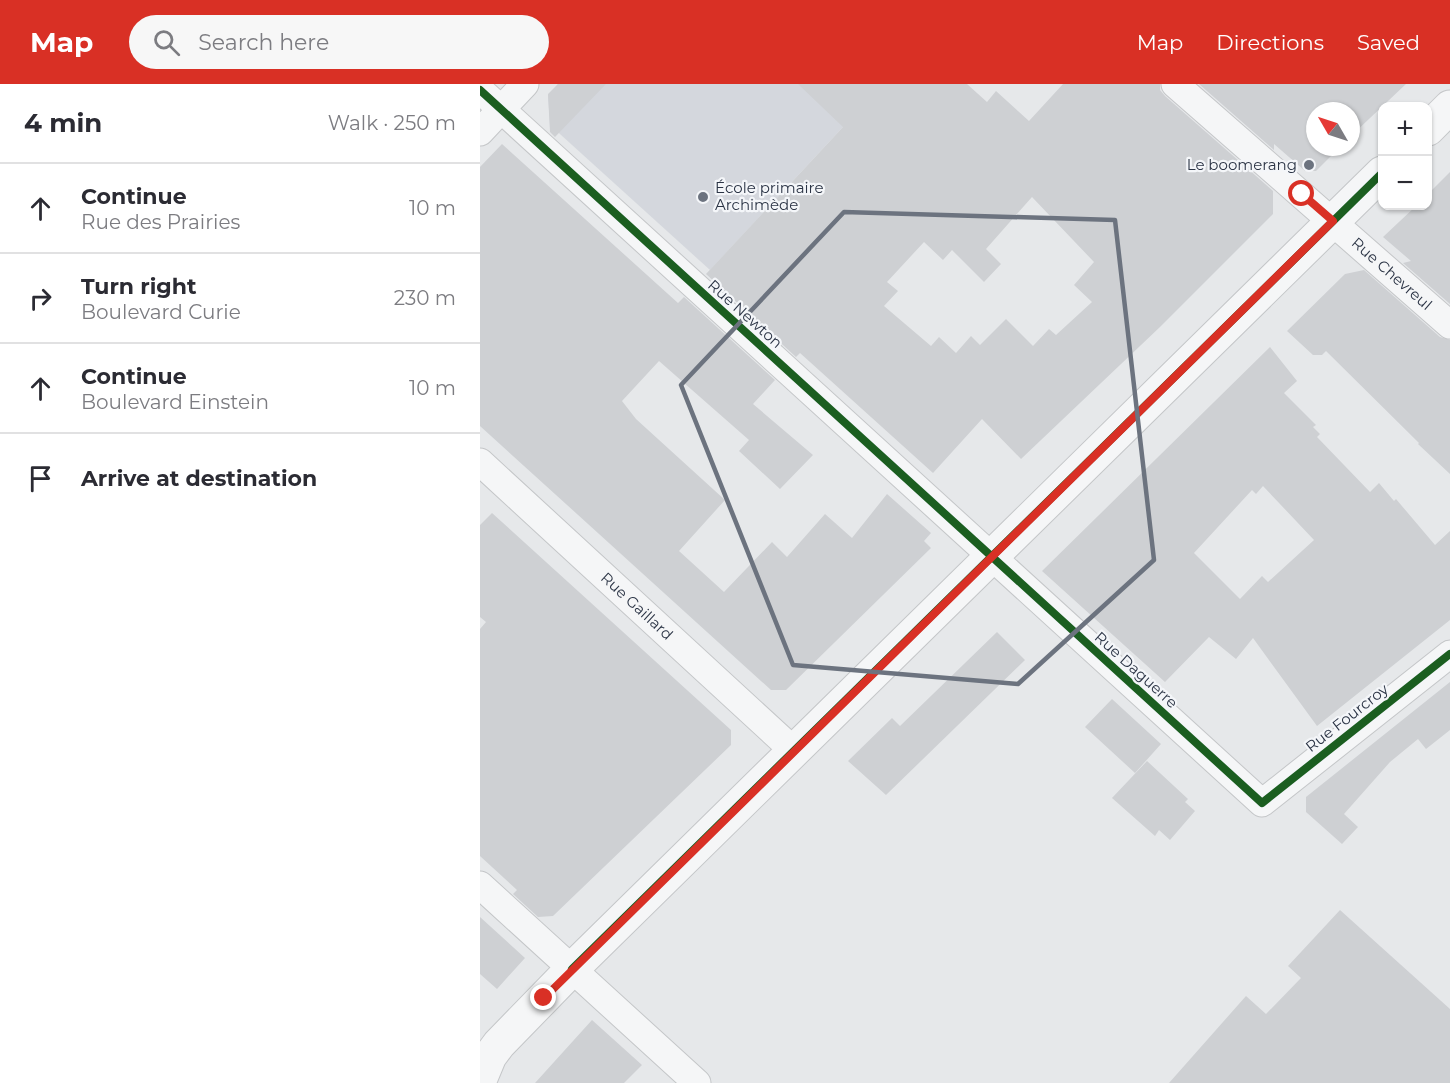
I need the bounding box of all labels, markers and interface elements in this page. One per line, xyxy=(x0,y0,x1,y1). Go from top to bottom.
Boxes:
search box xyxy=(129,15,549,69)
text: Map xyxy=(30,25,93,59)
icon: search xyxy=(150,26,183,59)
text: Search here xyxy=(198,29,329,56)
text: Map xyxy=(1137,30,1183,55)
text: Directions xyxy=(1216,30,1324,55)
text: Saved xyxy=(1357,30,1420,55)
north arrow xyxy=(1306,102,1360,156)
map controls xyxy=(1378,102,1432,210)
button: + xyxy=(1378,102,1432,156)
text: 4 min xyxy=(24,107,102,139)
text: Walk · 250 m xyxy=(328,111,456,135)
place label: Le boomerang xyxy=(1187,155,1297,174)
button: − xyxy=(1378,156,1432,210)
marker: Le boomerang xyxy=(1302,158,1316,172)
place label: École primaire Archimède xyxy=(715,178,823,214)
route start xyxy=(1288,180,1314,206)
text: Continue xyxy=(81,183,187,210)
marker: École primaire Archimède xyxy=(696,190,710,204)
icon: ahead xyxy=(24,192,57,225)
text: 10 m xyxy=(409,196,456,220)
text: Rue des Prairies xyxy=(81,210,240,234)
street label: Rue Chevreul xyxy=(1348,233,1436,314)
text: Turn right xyxy=(81,273,196,300)
street label: Rue Newton xyxy=(704,275,786,352)
icon: right xyxy=(24,282,57,315)
text: 230 m xyxy=(394,286,456,310)
text: Boulevard Curie xyxy=(81,300,241,324)
text: Continue xyxy=(81,363,187,390)
icon: ahead xyxy=(24,372,57,405)
text: 10 m xyxy=(409,376,456,400)
text: Boulevard Einstein xyxy=(81,390,269,414)
icon: arrive xyxy=(24,462,57,495)
text: Arrive at destination xyxy=(81,465,317,492)
street label: Rue Gaillard xyxy=(597,568,677,644)
street label: Rue Daguerre xyxy=(1091,627,1182,712)
street label: Rue Fourcroy xyxy=(1301,679,1393,756)
route end xyxy=(530,984,556,1010)

